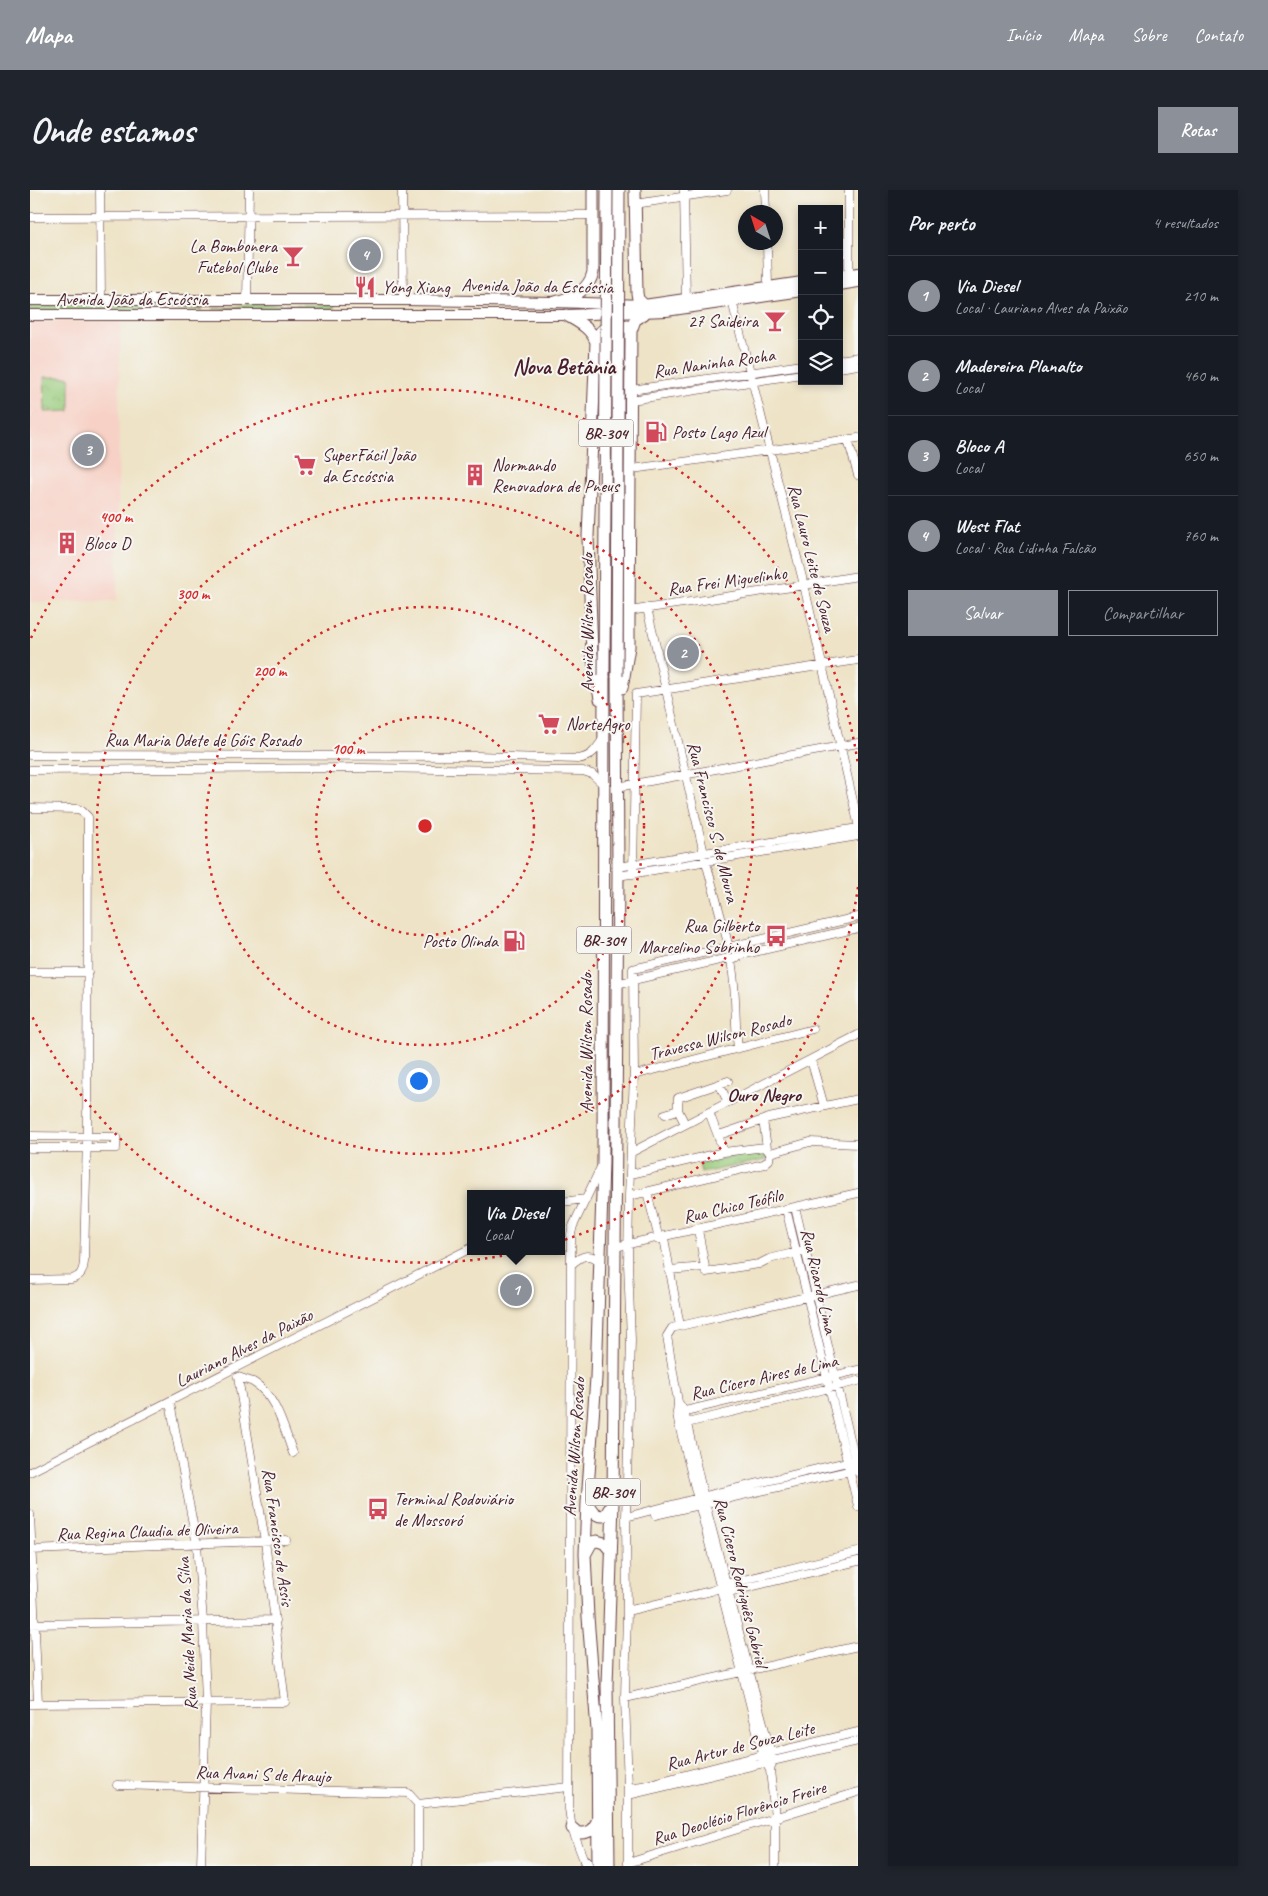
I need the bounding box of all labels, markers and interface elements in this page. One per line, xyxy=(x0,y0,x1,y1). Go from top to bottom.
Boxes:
text: Mapa xyxy=(25,20,72,50)
text: Início xyxy=(1006,24,1041,46)
text: Mapa xyxy=(1069,24,1103,46)
text: Sobre xyxy=(1131,24,1167,46)
text: Contato xyxy=(1195,24,1243,46)
button: Rotas xyxy=(1158,107,1238,153)
text: Onde estamos xyxy=(30,108,195,153)
north arrow xyxy=(738,205,783,250)
map controls xyxy=(798,205,843,385)
button: + xyxy=(798,205,843,250)
text: Por perto xyxy=(908,210,975,236)
text: 4 resultados xyxy=(1153,213,1218,233)
place label: La Bombonera Futebol Clube xyxy=(190,235,279,278)
pin: 4 xyxy=(349,236,381,274)
bar icon: La Bombonera Futebol Clube xyxy=(280,243,306,269)
button: − xyxy=(798,250,843,295)
restaurant icon: Yong Xiang xyxy=(352,274,378,300)
street label: Avenida João da Escóssia xyxy=(461,274,615,298)
text: Via Diesel xyxy=(955,274,1018,298)
place label: Yong Xiang xyxy=(382,276,451,298)
text: 1 xyxy=(920,286,928,306)
text: 210 m xyxy=(1184,286,1218,306)
street label: Avenida João da Escóssia xyxy=(56,288,210,310)
button: locate xyxy=(798,295,843,340)
text: Local · Lauriano Alves da Paixão xyxy=(955,298,1127,318)
bar icon: 27 Saideira xyxy=(762,308,788,334)
place label: 27 Saideira xyxy=(688,310,760,332)
button: layers xyxy=(798,340,843,385)
street label: Rua Naninha Rocha xyxy=(652,343,777,382)
district label: Nova Betânia xyxy=(513,353,617,381)
text: Madereira Planalto xyxy=(955,354,1082,378)
text: 2 xyxy=(920,366,928,386)
text: 460 m xyxy=(1184,366,1218,386)
text: Local xyxy=(955,378,982,398)
fuel station icon: Posto Lago Azul xyxy=(643,419,669,445)
road number: BR-304 xyxy=(578,420,634,446)
place label: Posto Lago Azul xyxy=(672,421,769,443)
pin: 3 xyxy=(72,431,104,469)
text: Bloco A xyxy=(955,434,1003,458)
place label: SuperFácil João da Escóssia xyxy=(322,444,417,487)
text: 3 xyxy=(920,446,928,466)
text: 650 m xyxy=(1184,446,1218,466)
supermarket icon: SuperFácil João da Escóssia xyxy=(292,452,318,478)
place label: Normando Renovadora de Pneus xyxy=(492,454,621,497)
text: Local xyxy=(955,458,982,478)
building icon: Normando Renovadora de Pneus xyxy=(462,462,488,488)
street label: Rua Lauro Leite de Souza xyxy=(783,482,841,636)
text: 400 m xyxy=(100,508,134,527)
text: West Flat xyxy=(955,514,1019,538)
text: 4 xyxy=(920,526,928,546)
text: 760 m xyxy=(1184,526,1218,546)
building icon: Bloco D xyxy=(54,530,80,556)
place label: Bloco D xyxy=(84,532,132,554)
text: Local · Rua Lidinha Falcão xyxy=(955,538,1095,558)
street label: Avenida Wilson Rosado xyxy=(576,552,598,693)
street label: Rua Frei Miguelinho xyxy=(666,562,790,600)
text: 300 m xyxy=(177,585,211,604)
button: Salvar xyxy=(908,590,1058,636)
button: Compartilhar xyxy=(1068,590,1218,636)
pin: 2 xyxy=(667,634,699,672)
text: 200 m xyxy=(254,662,288,681)
supermarket icon: NorteAgro xyxy=(536,711,562,737)
place label: NorteAgro xyxy=(566,713,631,735)
street label: Rua Maria Odete de Góis Rosado xyxy=(105,729,303,751)
street label: Rua Francisco S. de Moura xyxy=(682,739,744,906)
text: 100 m xyxy=(332,740,366,759)
centre of rings xyxy=(416,817,434,835)
place label: Rua Gilberto Marcelino Sobrinho xyxy=(639,915,761,958)
bus stop icon: Rua Gilberto Marcelino Sobrinho xyxy=(763,923,789,949)
road number: BR-304 xyxy=(576,926,632,954)
fuel station icon: Posto Olinda xyxy=(501,928,527,954)
place label: Posto Olinda xyxy=(423,930,499,952)
street label: Avenida Wilson Rosado xyxy=(575,972,597,1113)
street label: Travessa Wilson Rosado xyxy=(647,1008,795,1065)
your location xyxy=(406,1068,432,1094)
district label: Ouro Negro xyxy=(727,1083,802,1107)
street label: Rua Chico Teófilo xyxy=(681,1183,787,1228)
popup xyxy=(467,1190,565,1255)
text: Via Diesel xyxy=(484,1201,548,1225)
text: Local xyxy=(484,1225,512,1245)
street label: Rua Ricardo Lima xyxy=(796,1226,842,1337)
pin: 1 xyxy=(500,1271,532,1309)
street label: Lauriano Alves da Paixão xyxy=(172,1303,318,1392)
street label: Rua Cícero Aires de Lima xyxy=(688,1349,841,1405)
street label: Avenida Wilson Rosado xyxy=(558,1375,590,1517)
street label: Rua Francisco de Assis xyxy=(257,1467,299,1609)
road number: BR-304 xyxy=(586,1478,640,1505)
place label: Terminal Rodoviário de Mossoró xyxy=(394,1488,515,1531)
street label: Rua Cícero Rodriguês Gabriel xyxy=(709,1495,773,1672)
bus stop icon: Terminal Rodoviário de Mossoró xyxy=(365,1496,391,1522)
street label: Rua Regina Claudia de Oliveira xyxy=(56,1517,240,1545)
street label: Rua Neide Maria da Silva xyxy=(172,1555,202,1711)
street label: Rua Artur de Souza Leite xyxy=(664,1717,817,1775)
street label: Rua Avani S de Araujo xyxy=(195,1761,333,1787)
street label: Rua Deoclécio Florêncio Freire xyxy=(650,1776,830,1850)

